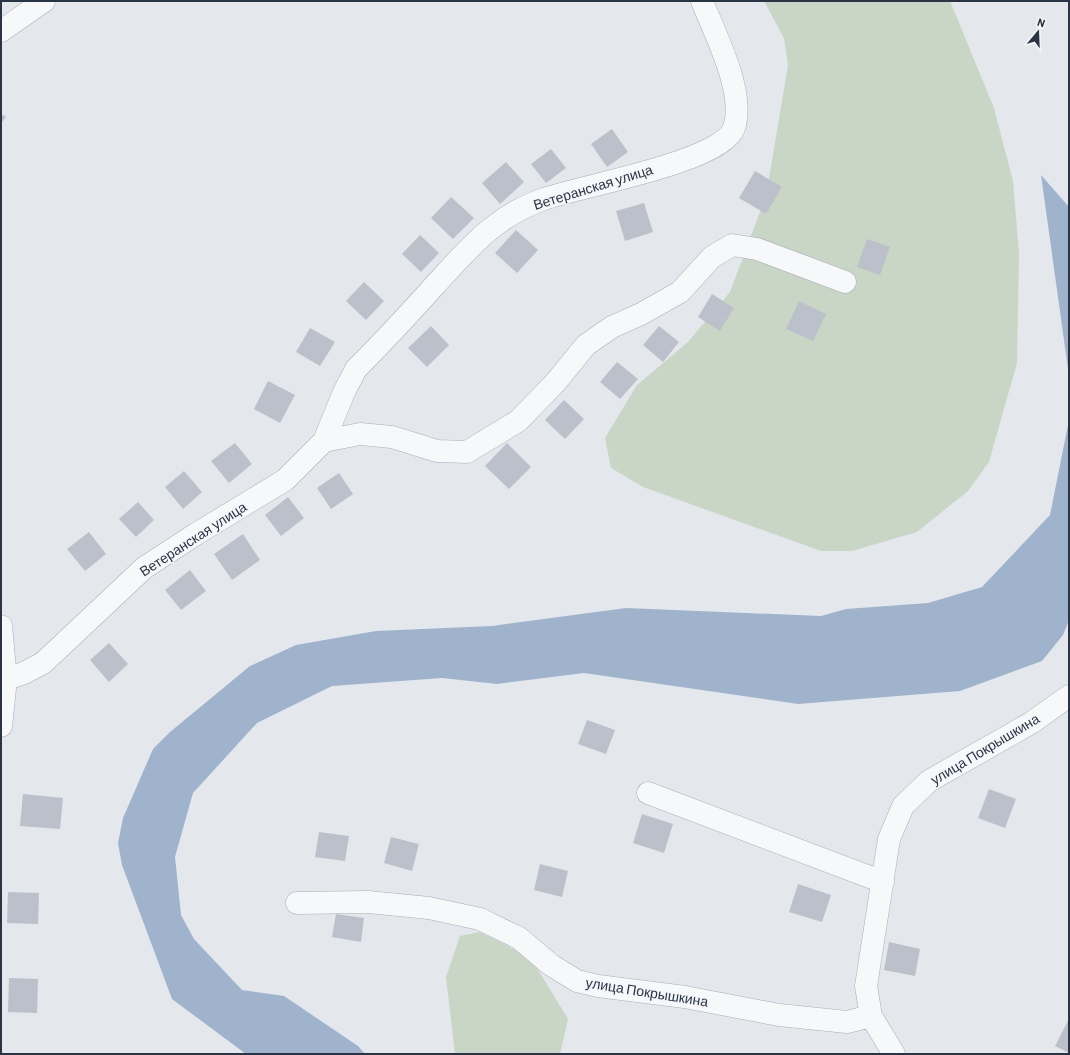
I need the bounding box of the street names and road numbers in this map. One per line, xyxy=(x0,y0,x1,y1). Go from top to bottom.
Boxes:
street label: Ветеранская улица xyxy=(531,160,655,213)
street label: Ветеранская улица xyxy=(136,498,250,580)
street label: улица Покрышкина xyxy=(927,709,1042,788)
street label: улица Покрышкина xyxy=(585,973,710,1010)

